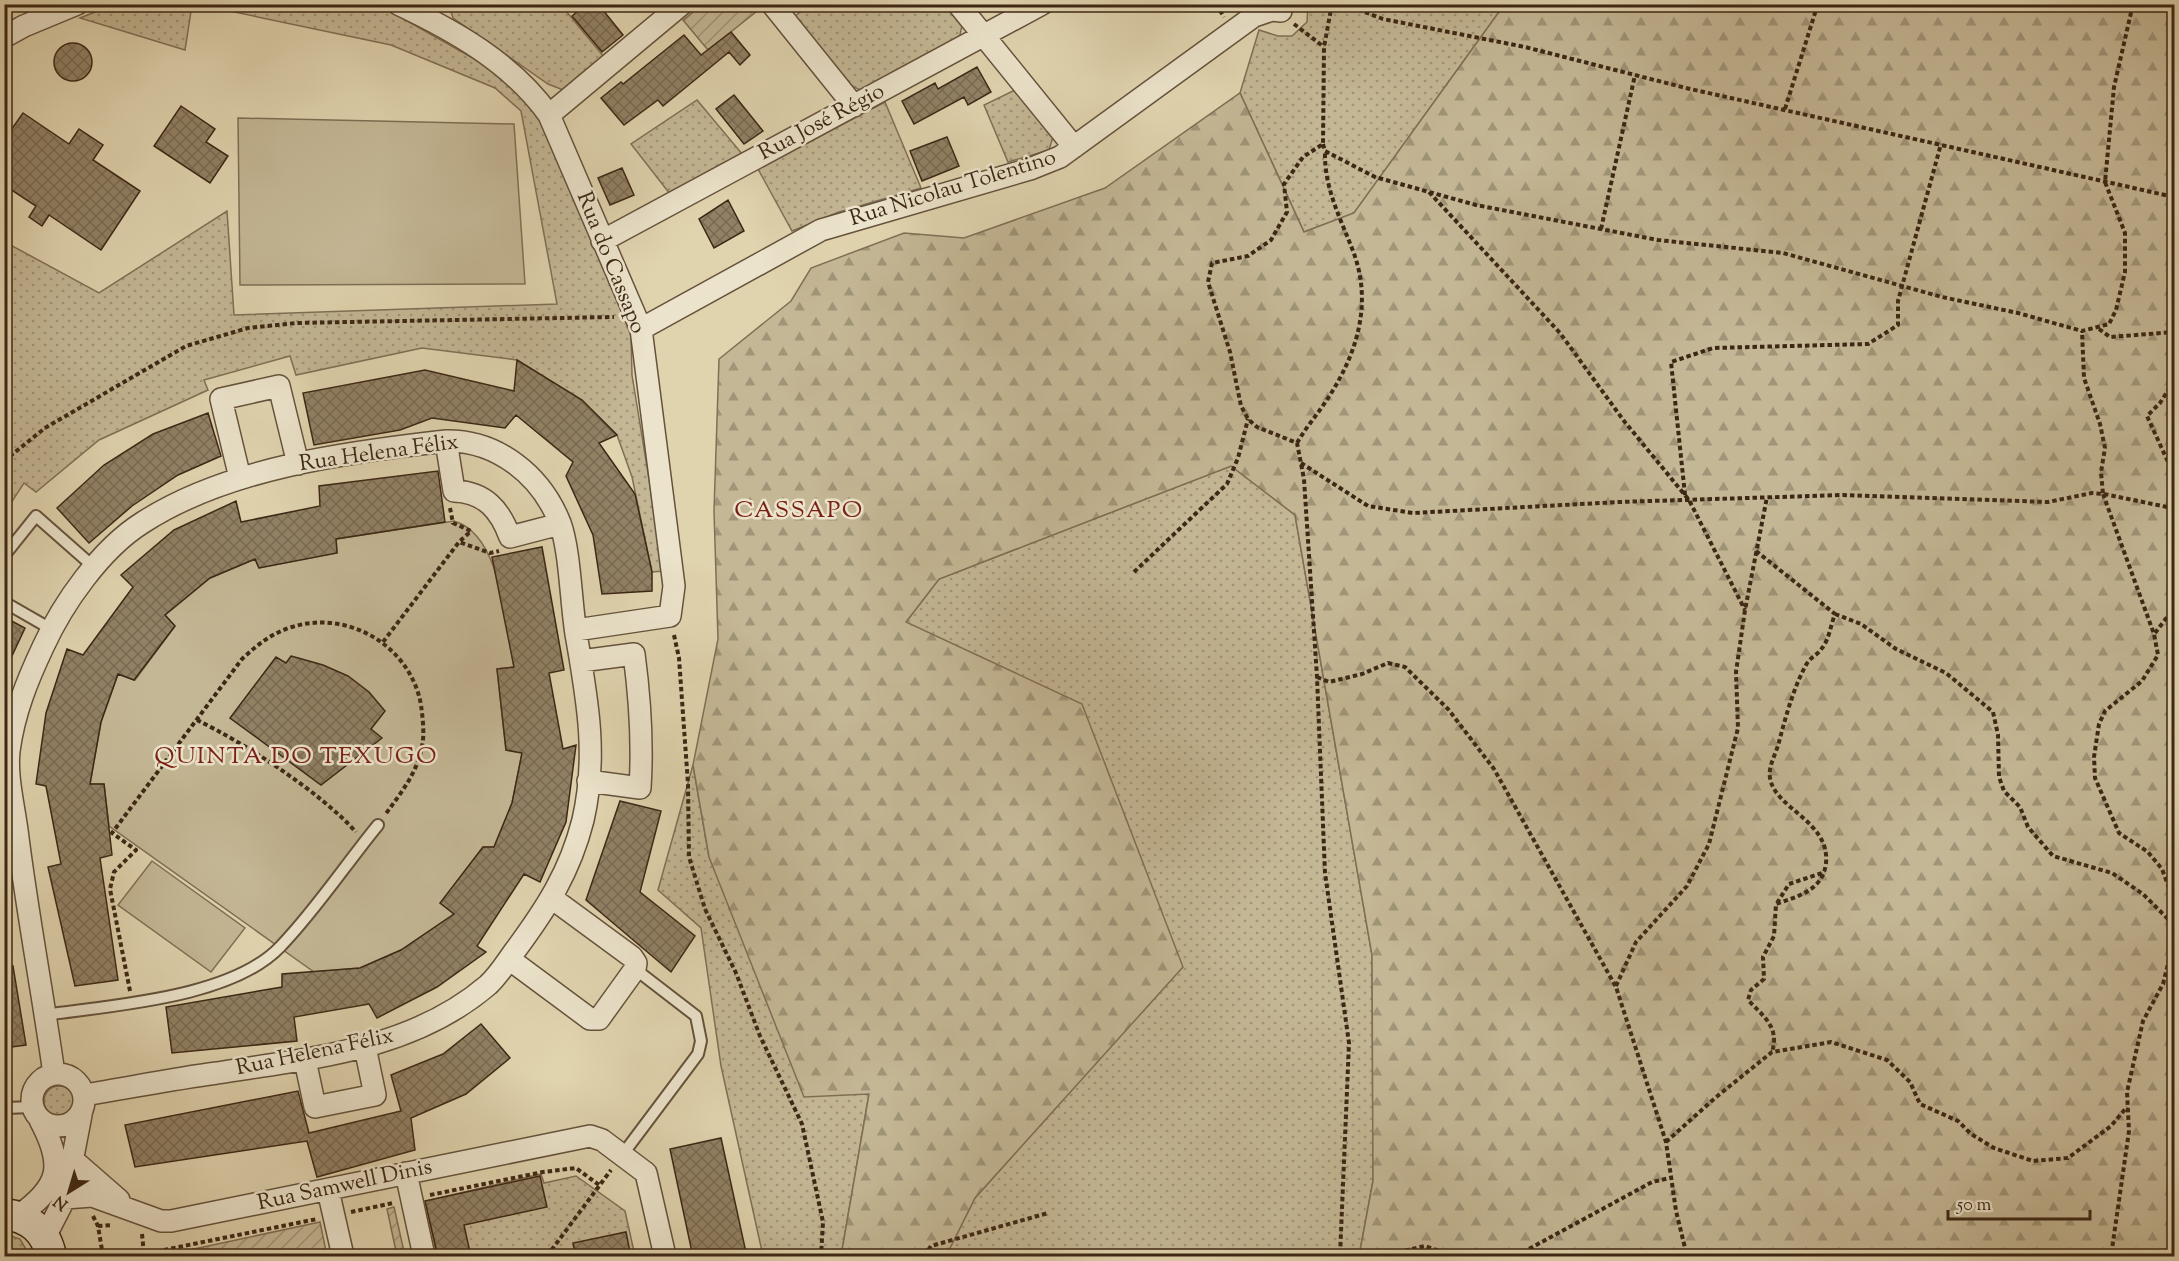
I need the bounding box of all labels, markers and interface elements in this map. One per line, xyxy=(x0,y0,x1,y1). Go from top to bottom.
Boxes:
street label: Rua José Régio xyxy=(753,76,891,170)
street label: Rua Nicolau Tolentino xyxy=(846,142,1060,236)
street label: Rua do Cassapo xyxy=(567,187,653,339)
street label: Rua Helena Félix xyxy=(297,427,461,481)
district label: CASSAPO xyxy=(734,494,864,528)
district label: QUINTA DO TEXUGO xyxy=(154,740,438,774)
street label: Rua Helena Félix xyxy=(233,1021,397,1085)
street label: Rua Samwell Dinis xyxy=(255,1152,435,1220)
north arrow xyxy=(39,1162,99,1222)
scale bar xyxy=(1948,1183,2090,1221)
text: N xyxy=(49,1189,74,1215)
text: 50 m xyxy=(1956,1193,1992,1219)

